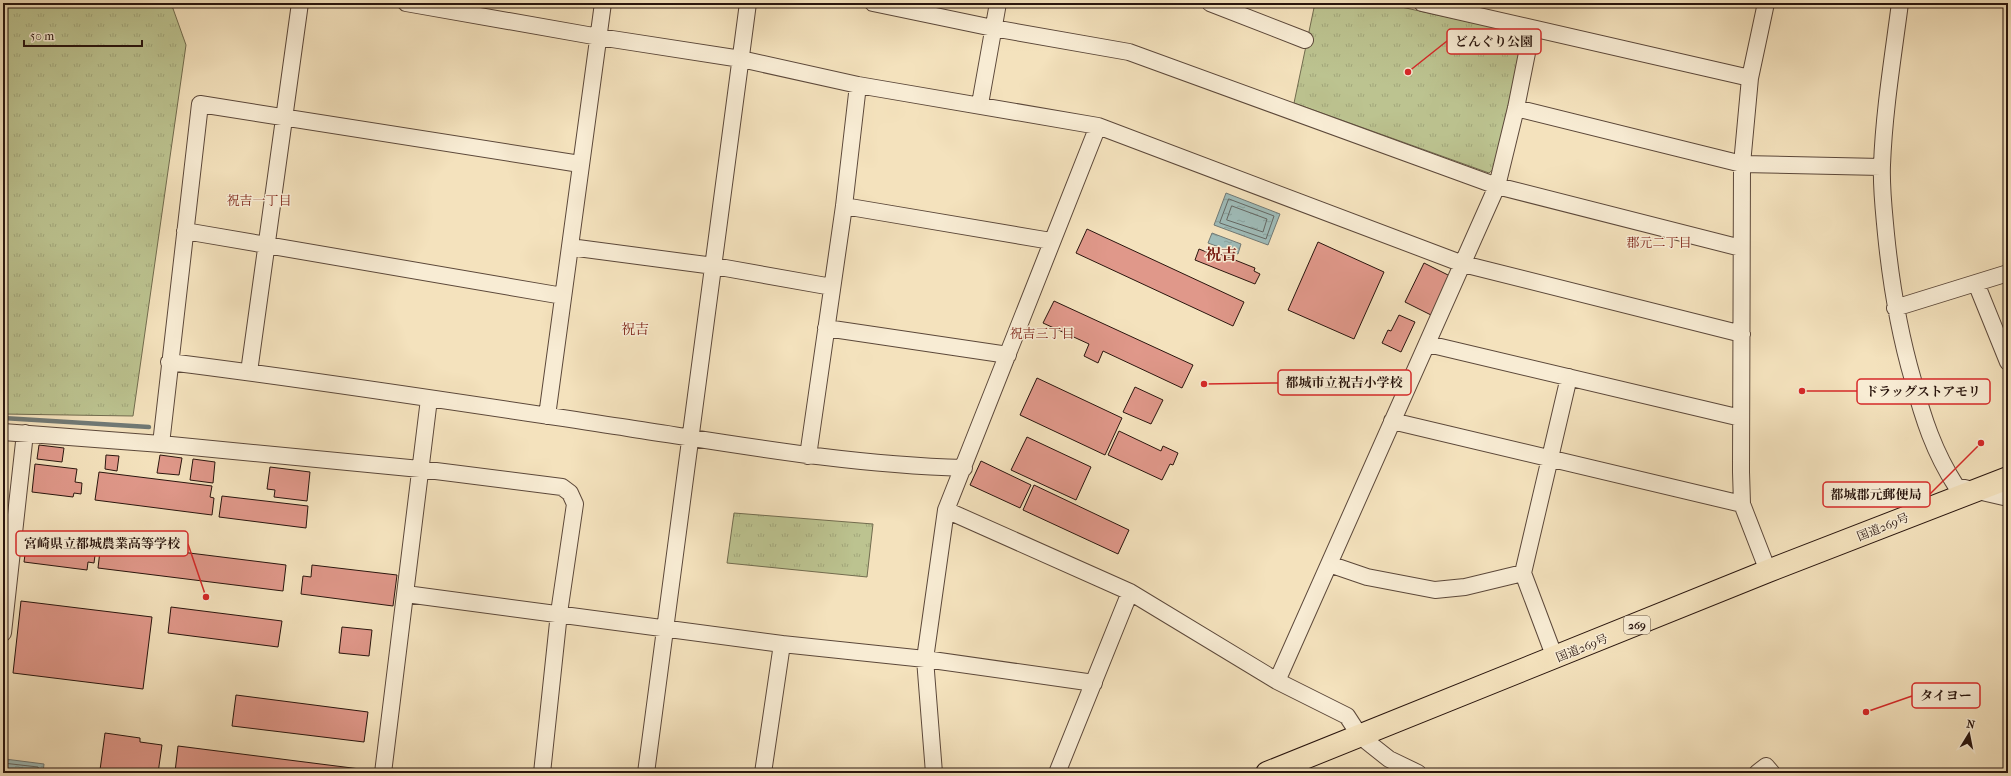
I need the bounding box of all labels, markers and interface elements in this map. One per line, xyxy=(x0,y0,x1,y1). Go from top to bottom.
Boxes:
scale bar xyxy=(24,22,142,48)
text: 50 m xyxy=(30,29,54,43)
callout: どんぐり公園 xyxy=(1447,29,1541,54)
text: どんぐり公園 xyxy=(1455,34,1533,49)
district label: 祝吉一丁目 xyxy=(226,193,292,208)
district label: 郡元二丁目 xyxy=(1626,235,1692,250)
district label: 祝吉 xyxy=(1205,245,1237,264)
district label: 祝吉 xyxy=(621,321,649,338)
district label: 祝吉三丁目 xyxy=(1009,326,1075,341)
callout: 都城市立祝吉小学校 xyxy=(1278,370,1411,395)
text: 都城市立祝吉小学校 xyxy=(1285,375,1403,390)
callout: ドラッグストアモリ xyxy=(1857,379,1990,404)
text: ドラッグストアモリ xyxy=(1865,384,1981,399)
callout: 都城郡元郵便局 xyxy=(1823,482,1930,507)
text: 都城郡元郵便局 xyxy=(1830,487,1922,502)
street label: 国道269号 xyxy=(1855,510,1911,544)
callout: 宮崎県立都城農業高等学校 xyxy=(16,531,188,556)
text: 宮崎県立都城農業高等学校 xyxy=(24,536,181,551)
road number: 269 xyxy=(1624,616,1650,634)
street label: 国道269号 xyxy=(1554,631,1610,665)
callout: タイヨー xyxy=(1912,683,1980,708)
text: タイヨー xyxy=(1920,688,1972,703)
north arrow xyxy=(1949,714,1989,754)
text: N xyxy=(1965,718,1977,732)

